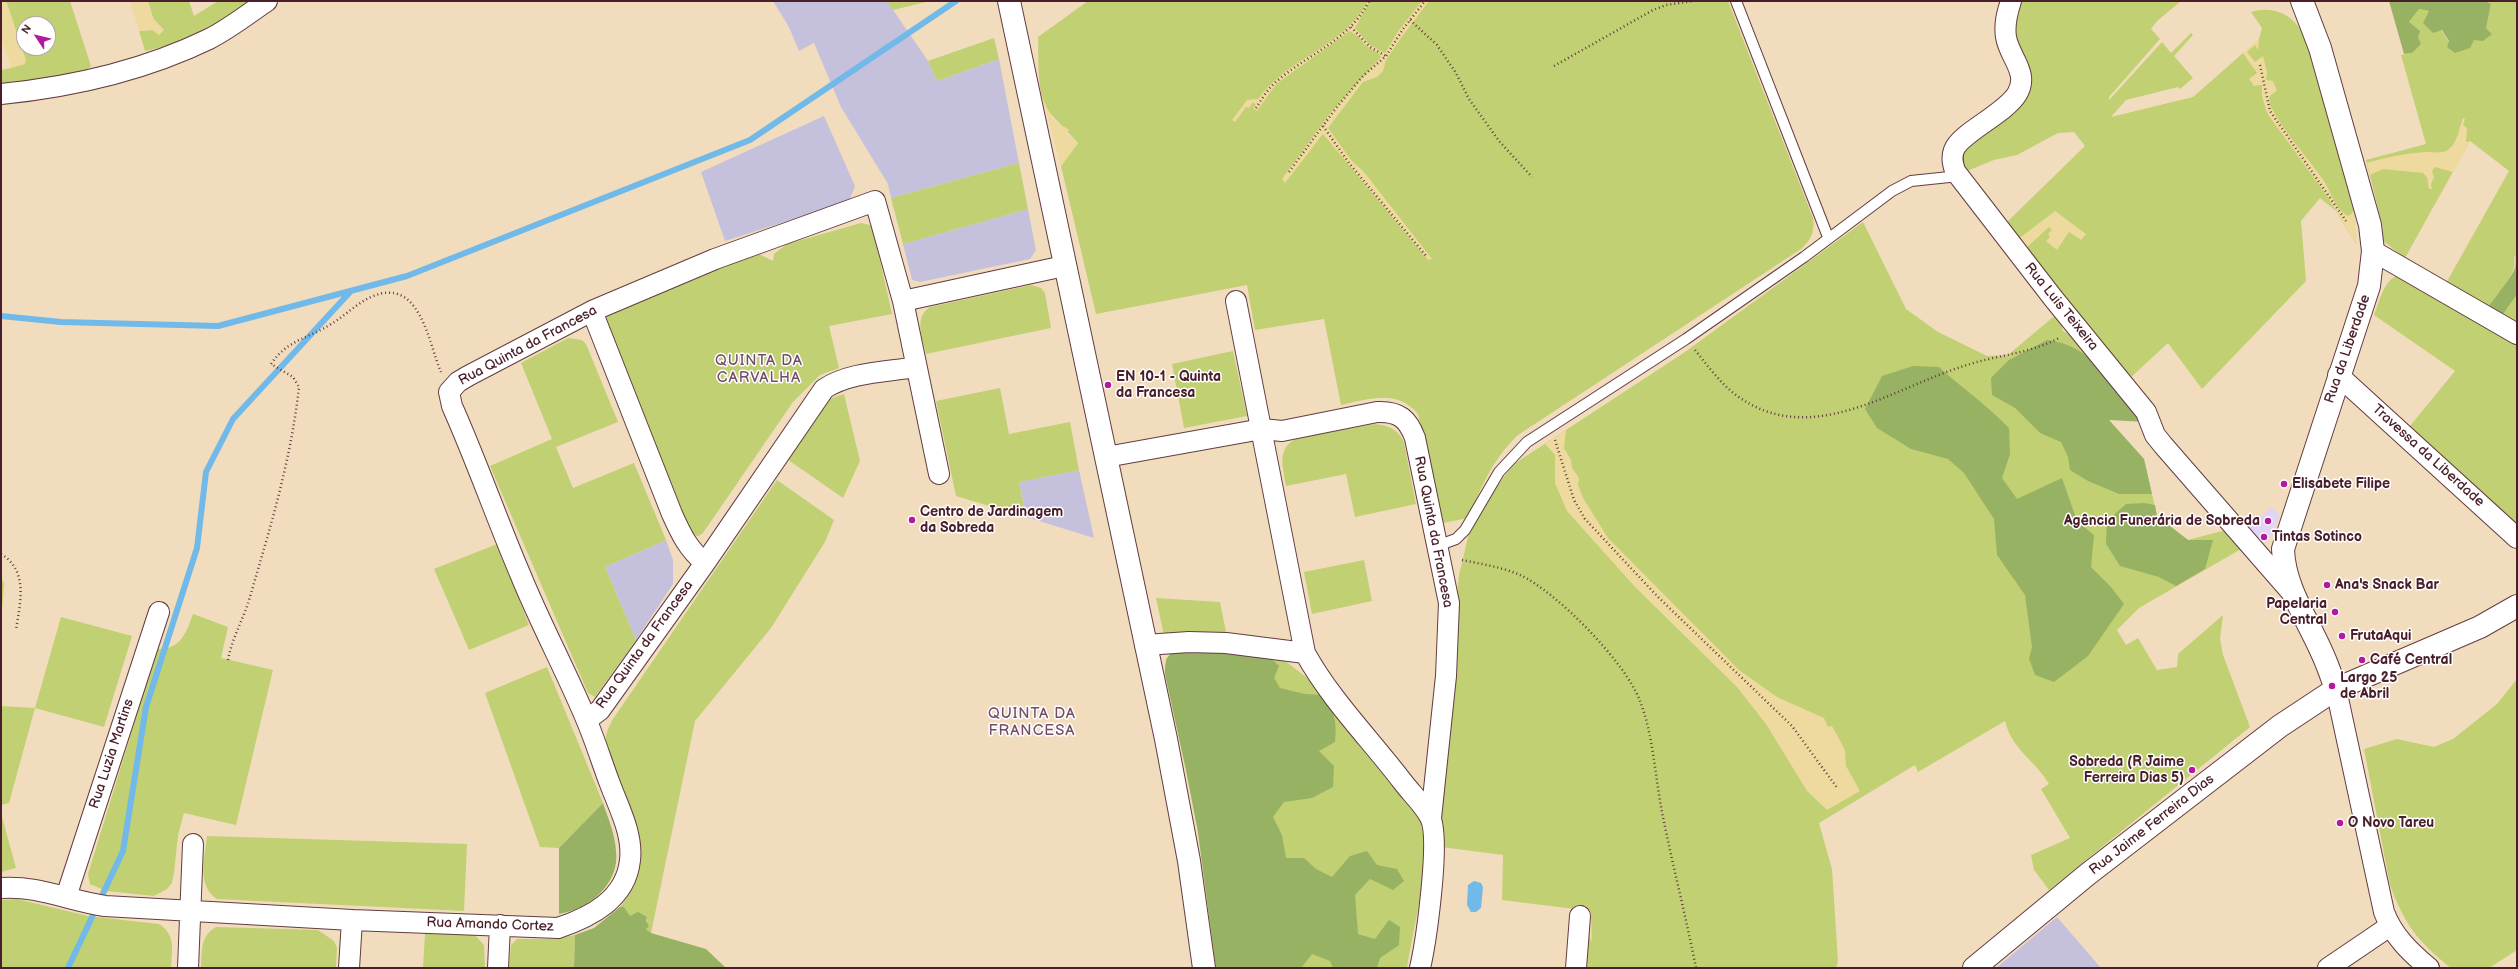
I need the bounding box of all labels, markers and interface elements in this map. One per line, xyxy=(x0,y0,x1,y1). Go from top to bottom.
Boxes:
north arrow xyxy=(16,16,56,56)
text: N xyxy=(19,22,34,37)
street label: Rua Luis Teixeira xyxy=(2020,260,2102,354)
street label: Rua da Liberdade xyxy=(2322,292,2374,406)
street label: Rua Quinta da Francesa xyxy=(456,302,600,390)
district label: QUINTA DA CARVALHA xyxy=(715,352,803,387)
place label: EN 10-1 - Quinta da Francesa xyxy=(1116,369,1221,402)
marker: EN 10-1 - Quinta da Francesa xyxy=(1103,380,1113,390)
street label: Travessa da Liberdade xyxy=(2368,401,2488,511)
street label: Rua Quinta da Francesa xyxy=(1410,455,1456,609)
place label: Elisabete Filipe xyxy=(2292,476,2390,492)
marker: Elisabete Filipe xyxy=(2279,479,2289,489)
place label: Centro de Jardinagem da Sobreda xyxy=(920,504,1063,536)
place label: Agência Funerária de Sobreda xyxy=(2064,513,2260,529)
marker: Centro de Jardinagem da Sobreda xyxy=(907,515,917,525)
marker: Agência Funerária de Sobreda xyxy=(2263,516,2273,526)
place label: Tintas Sotinco xyxy=(2272,529,2362,545)
marker: Tintas Sotinco xyxy=(2259,532,2269,542)
place label: Ana's Snack Bar xyxy=(2335,577,2439,593)
street label: Rua Quinta da Francesa xyxy=(593,578,697,712)
marker: Ana's Snack Bar xyxy=(2322,580,2332,590)
place label: Papelaria Central xyxy=(2266,596,2327,628)
marker: Papelaria Central xyxy=(2330,607,2340,617)
place label: FrutaAqui xyxy=(2350,628,2411,644)
marker: FrutaAqui xyxy=(2337,631,2347,641)
place label: Café Central xyxy=(2370,652,2452,668)
marker: Café Central xyxy=(2357,655,2367,665)
place label: Largo 25 de Abril xyxy=(2340,670,2397,702)
marker: Largo 25 de Abril xyxy=(2327,681,2337,691)
street label: Rua Luzia Martins xyxy=(86,697,138,811)
district label: QUINTA DA FRANCESA xyxy=(988,705,1076,740)
place label: Sobreda (R Jaime Ferreira Dias 5) xyxy=(2069,754,2184,786)
marker: Sobreda (R Jaime Ferreira Dias 5) xyxy=(2187,765,2197,775)
street label: Rua Jaime Ferreira Dias xyxy=(2086,771,2218,879)
place label: O Novo Tareu xyxy=(2348,815,2434,831)
marker: O Novo Tareu xyxy=(2335,818,2345,828)
street label: Rua Amando Cortez xyxy=(426,914,554,936)

